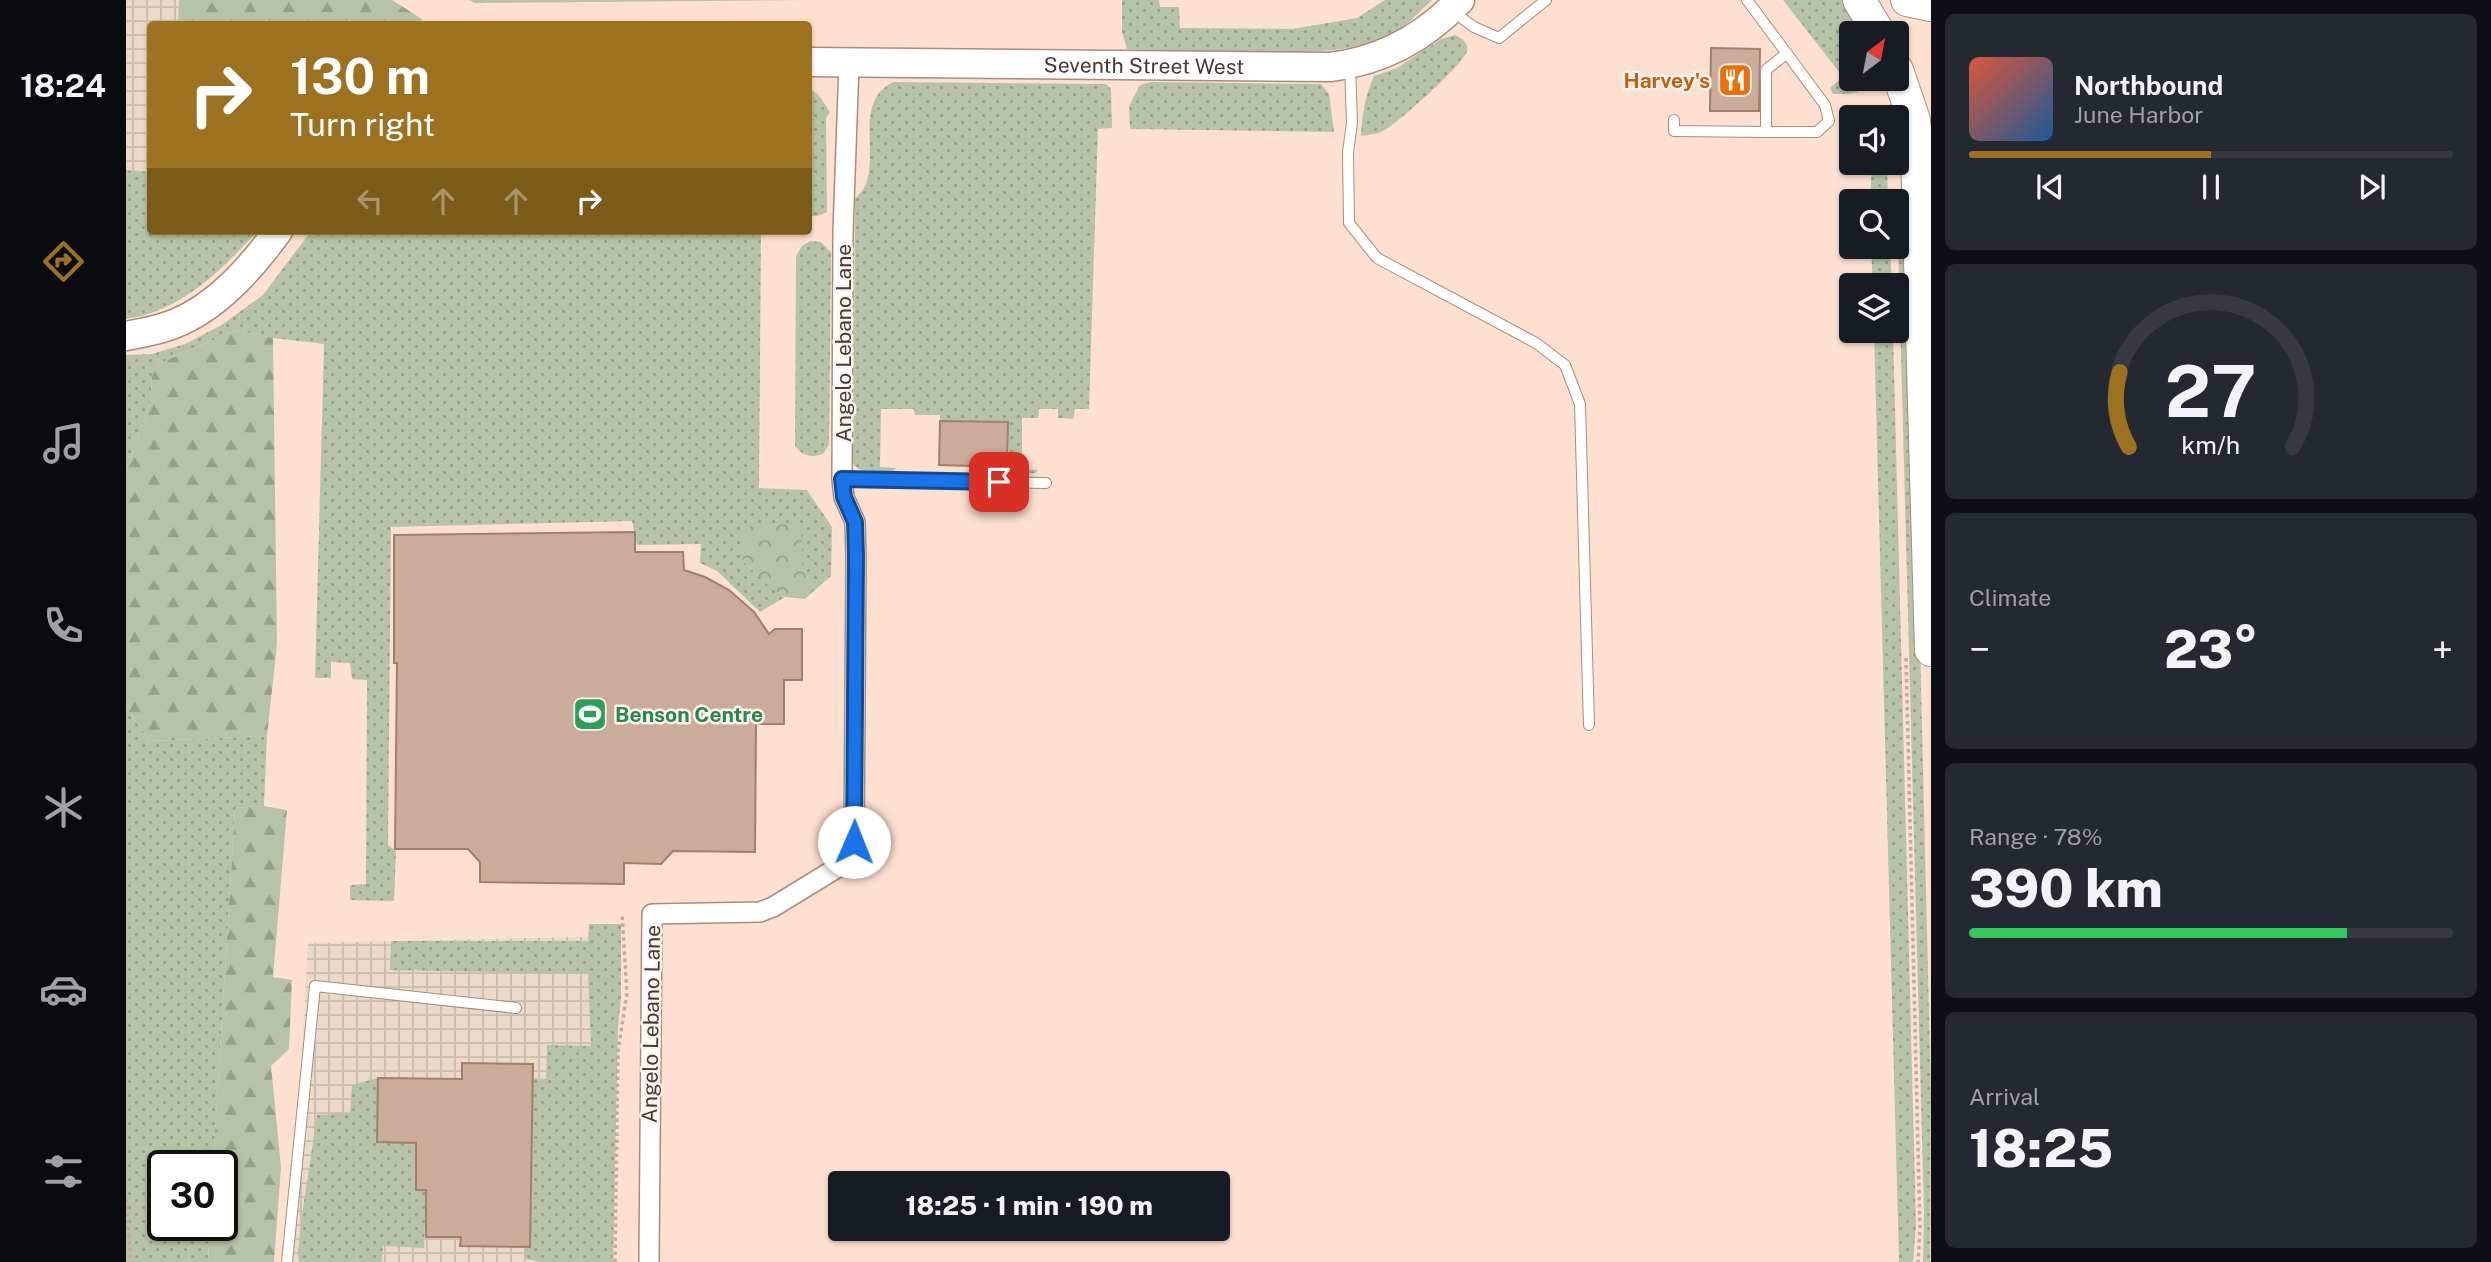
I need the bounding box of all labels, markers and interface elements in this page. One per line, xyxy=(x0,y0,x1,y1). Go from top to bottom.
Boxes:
north arrow xyxy=(1839,21,1909,91)
map controls xyxy=(1839,21,1909,343)
text: 130 m xyxy=(290,47,430,105)
icon: right xyxy=(175,49,266,140)
street label: Seventh Street West xyxy=(1044,52,1244,79)
restaurant icon: Harvey's xyxy=(1716,61,1754,99)
text: 18:24 xyxy=(20,67,106,104)
place label: Harvey's xyxy=(1624,68,1710,93)
text: Northbound xyxy=(2074,70,2223,101)
text: June Harbor xyxy=(2074,101,2203,128)
button: sound xyxy=(1839,105,1909,175)
text: Turn right xyxy=(290,106,435,143)
icon: previous xyxy=(2031,168,2069,206)
icon: pause xyxy=(2192,168,2230,206)
icon: next xyxy=(2353,168,2391,206)
icon: left xyxy=(351,182,389,220)
icon: ahead xyxy=(424,182,462,220)
icon: ahead xyxy=(497,182,535,220)
icon: right xyxy=(570,182,608,220)
button: search xyxy=(1839,189,1909,259)
icon: directions xyxy=(39,237,88,286)
street label: Angelo Lebano Lane xyxy=(831,244,856,442)
button: layers xyxy=(1839,273,1909,343)
text: 27 xyxy=(2165,349,2257,434)
icon: music xyxy=(39,419,88,468)
text: km/h xyxy=(2182,430,2240,460)
pin xyxy=(969,452,1029,512)
icon: arrive xyxy=(980,463,1018,501)
text: Climate xyxy=(1969,584,2051,611)
icon: phone xyxy=(39,601,88,650)
text: 23° xyxy=(2164,619,2258,680)
text: − xyxy=(1969,627,1990,672)
text: + xyxy=(2432,627,2453,672)
sports icon: Benson Centre xyxy=(571,695,609,733)
place label: Benson Centre xyxy=(615,702,763,727)
icon: climate xyxy=(39,783,88,832)
position arrow xyxy=(817,805,891,879)
text: Range · 78% xyxy=(1969,823,2102,850)
text: 390 km xyxy=(1969,858,2163,919)
street label: Angelo Lebano Lane xyxy=(637,925,665,1123)
icon: car xyxy=(39,965,88,1014)
text: Arrival xyxy=(1969,1083,2040,1110)
text: 18:25 xyxy=(1969,1118,2113,1179)
icon: filters xyxy=(39,1147,88,1196)
speed limit sign: 30 xyxy=(147,1150,238,1241)
text: 18:25 · 1 min · 190 m xyxy=(905,1190,1153,1221)

